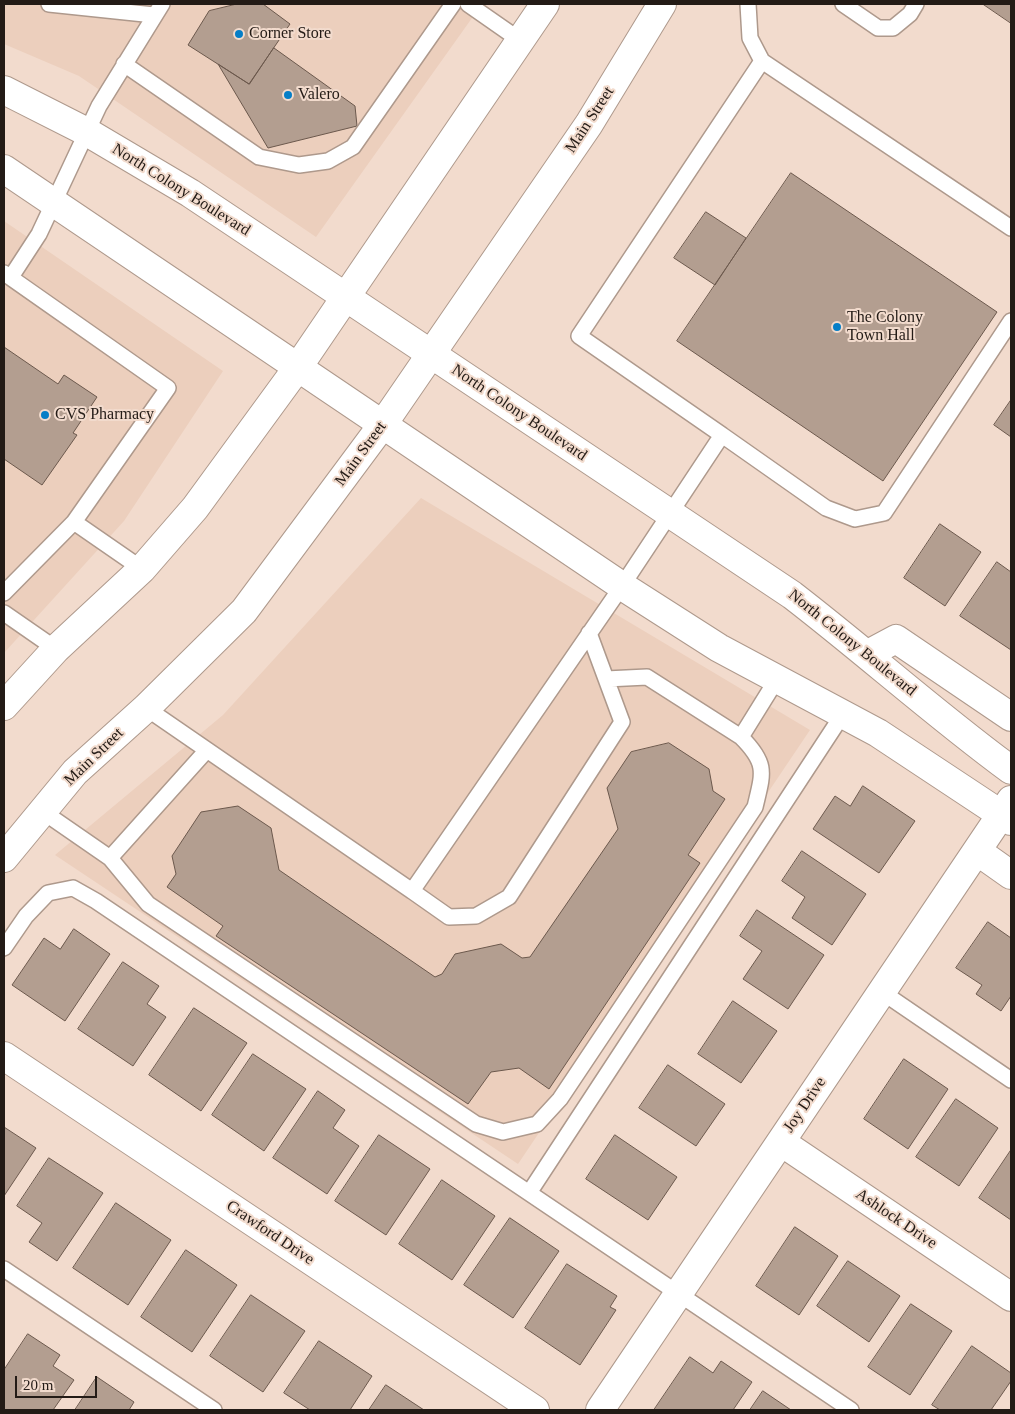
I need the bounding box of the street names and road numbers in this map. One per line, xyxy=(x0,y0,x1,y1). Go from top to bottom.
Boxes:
street label: Main Street xyxy=(561,83,619,157)
street label: North Colony Boulevard xyxy=(108,140,254,240)
street label: North Colony Boulevard xyxy=(448,361,590,465)
street label: Main Street xyxy=(331,418,391,490)
street label: North Colony Boulevard xyxy=(784,585,920,701)
street label: Main Street xyxy=(60,724,128,790)
street label: Joy Drive xyxy=(780,1074,830,1136)
street label: Ashlock Drive xyxy=(852,1185,940,1253)
street label: Crawford Drive xyxy=(222,1197,318,1269)

